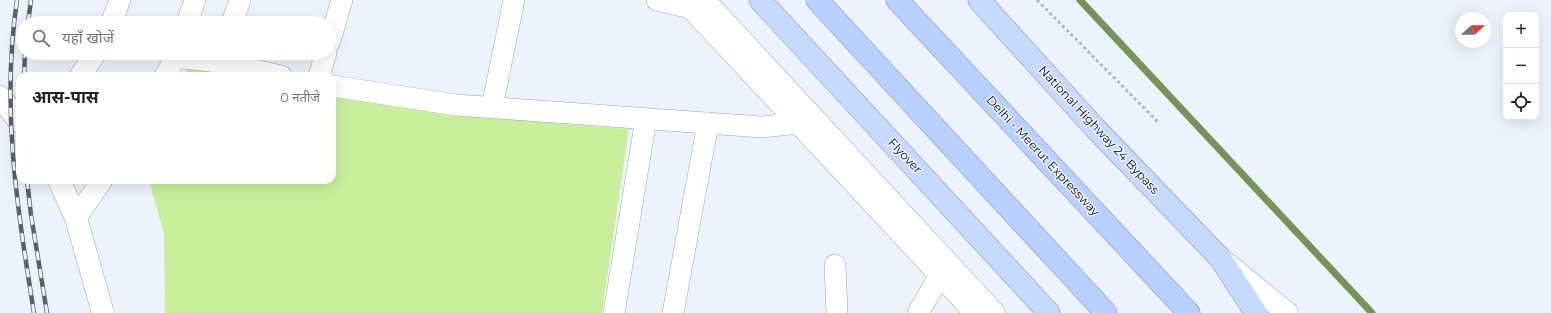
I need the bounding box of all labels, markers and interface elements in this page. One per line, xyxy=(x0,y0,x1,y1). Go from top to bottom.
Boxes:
north arrow xyxy=(1455,12,1491,48)
map controls xyxy=(1503,12,1539,120)
button: + xyxy=(1503,12,1539,48)
search box xyxy=(16,16,336,60)
icon: search xyxy=(30,27,52,49)
text: यहाँ खोजें xyxy=(62,28,114,47)
button: − xyxy=(1503,48,1539,84)
street label: National Highway 24 Bypass xyxy=(1036,62,1163,197)
button: locate xyxy=(1503,84,1539,120)
text: आस-पास xyxy=(32,87,99,107)
text: 0 नतीजे xyxy=(280,89,320,105)
street label: Delhi - Meerut Expressway xyxy=(984,92,1103,219)
street label: Flyover xyxy=(885,135,926,177)

